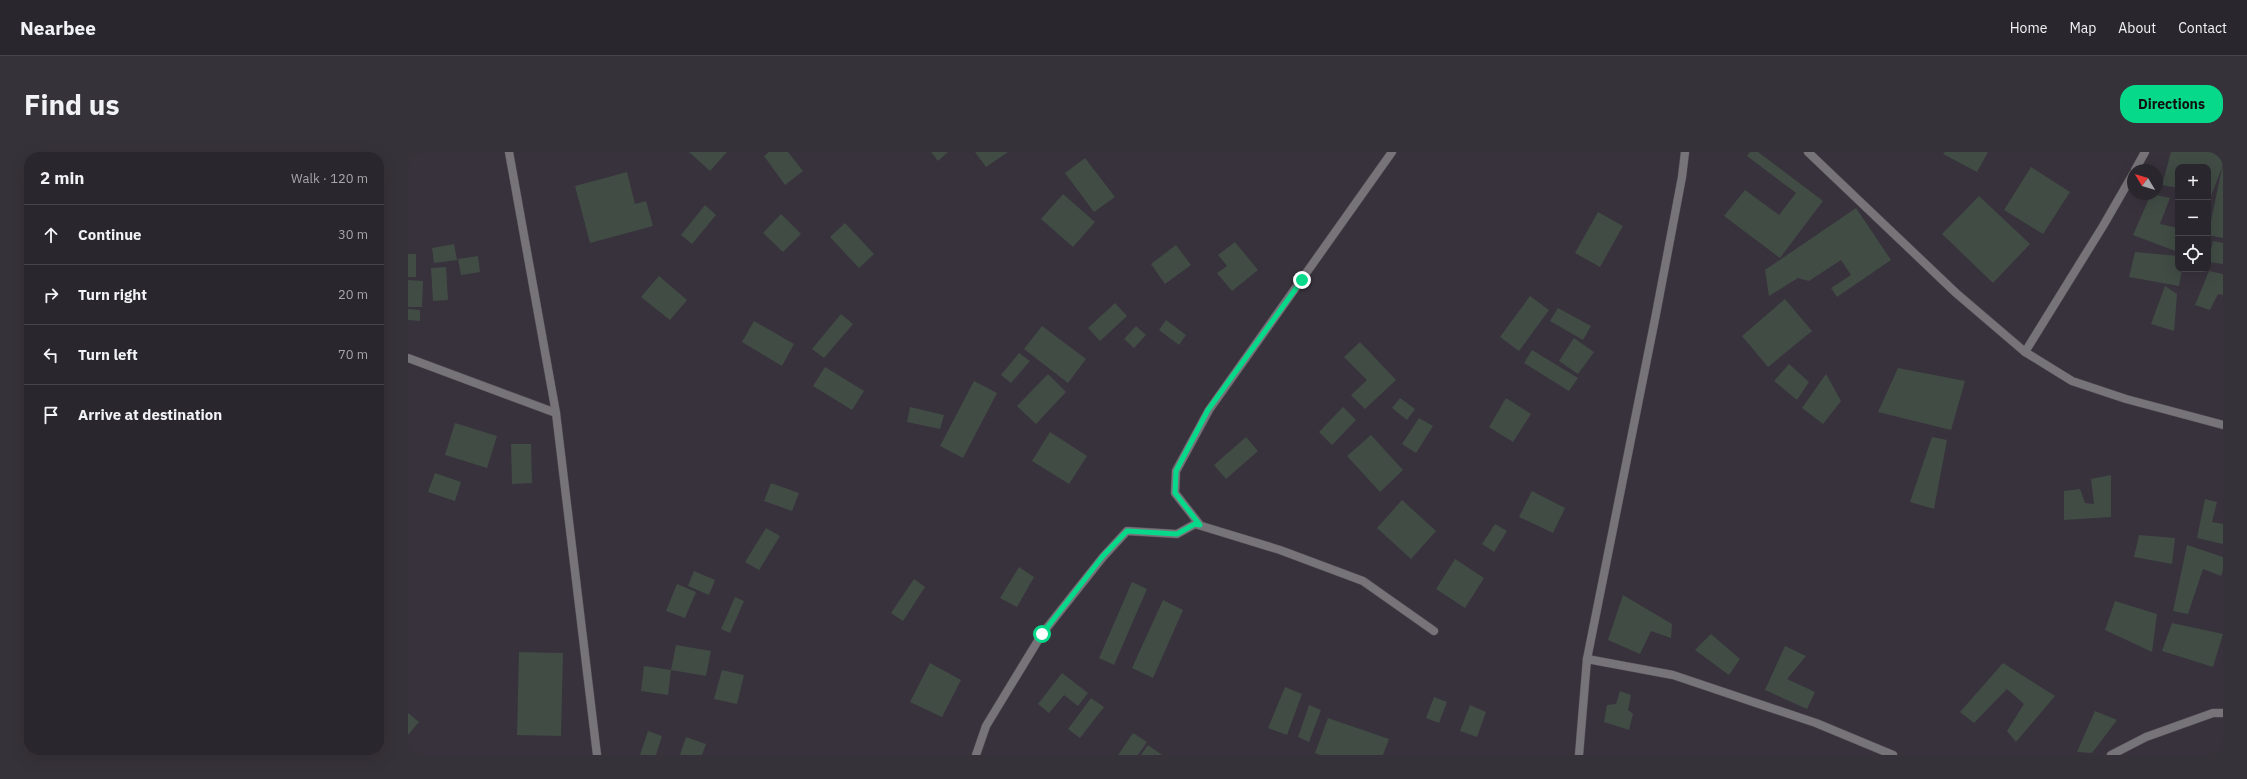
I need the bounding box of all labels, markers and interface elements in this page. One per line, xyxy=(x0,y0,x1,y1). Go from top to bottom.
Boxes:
text: Nearbee xyxy=(20,16,96,40)
text: Home xyxy=(2010,19,2047,37)
text: Map xyxy=(2069,19,2096,37)
text: About xyxy=(2118,19,2156,37)
text: Contact xyxy=(2178,19,2227,37)
button: Directions xyxy=(2120,85,2223,123)
text: Find us xyxy=(24,86,120,123)
north arrow xyxy=(2127,164,2163,200)
map controls xyxy=(2175,164,2211,272)
button: + xyxy=(2175,164,2211,200)
text: 2 min xyxy=(40,167,84,189)
text: Walk · 120 m xyxy=(291,170,368,187)
button: − xyxy=(2175,200,2211,236)
icon: ahead xyxy=(40,224,62,246)
text: Continue xyxy=(78,225,142,244)
text: 30 m xyxy=(338,226,368,243)
button: locate xyxy=(2175,236,2211,272)
route end xyxy=(1293,271,1311,289)
icon: right xyxy=(40,284,62,306)
text: Turn right xyxy=(78,285,147,304)
text: 20 m xyxy=(338,286,368,303)
icon: left xyxy=(40,344,62,366)
text: Turn left xyxy=(78,345,138,364)
text: 70 m xyxy=(338,346,368,363)
icon: arrive xyxy=(40,404,62,426)
text: Arrive at destination xyxy=(78,405,222,424)
route start xyxy=(1033,625,1051,643)

